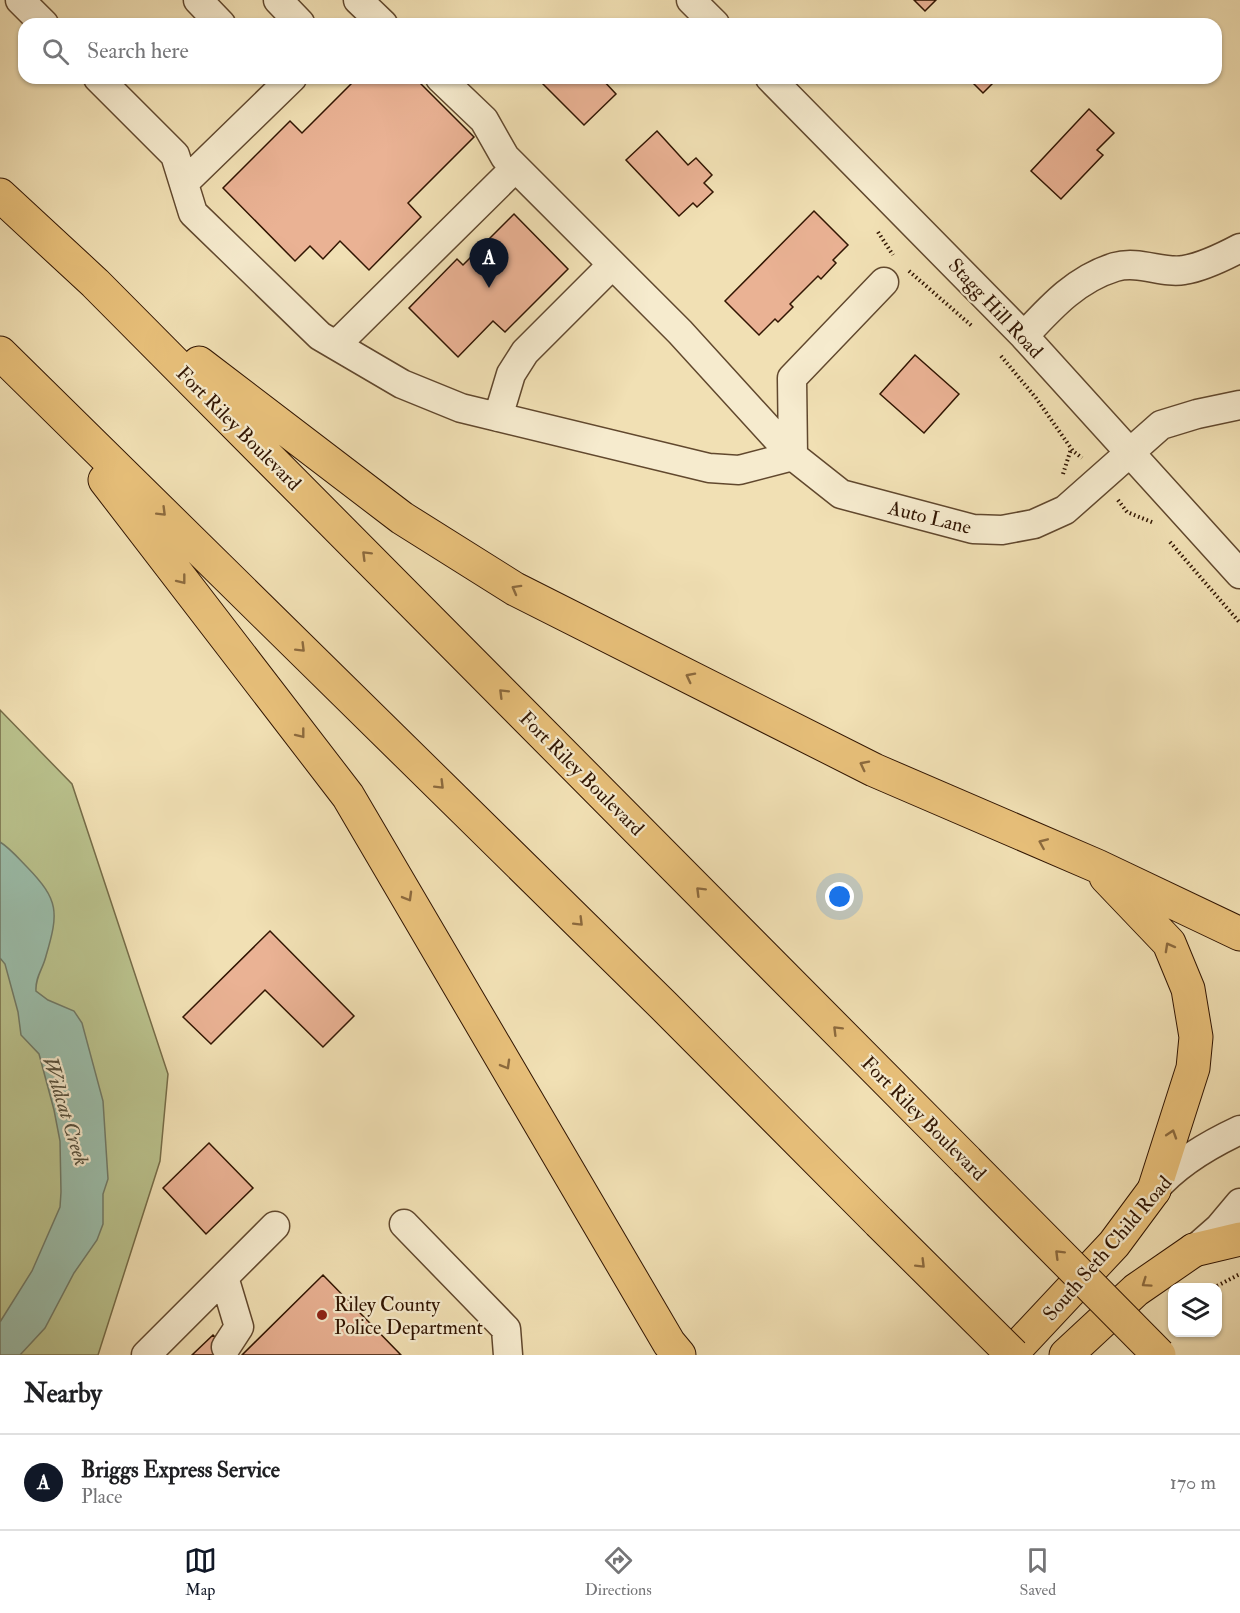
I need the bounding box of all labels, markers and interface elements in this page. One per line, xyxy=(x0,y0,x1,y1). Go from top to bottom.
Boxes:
search box xyxy=(18,18,1222,84)
icon: search xyxy=(39,35,72,68)
text: Search here xyxy=(87,37,189,65)
pin: A xyxy=(470,238,508,288)
street label: Stagg Hill Road xyxy=(943,253,1048,364)
street label: Fort Riley Boulevard xyxy=(171,361,306,496)
street label: Auto Lane xyxy=(885,495,974,540)
one-way arrow xyxy=(154,504,165,515)
one-way arrow xyxy=(362,552,373,563)
one-way arrow xyxy=(175,573,186,584)
one-way arrow xyxy=(512,585,523,596)
one-way arrow xyxy=(293,641,304,652)
one-way arrow xyxy=(686,673,697,685)
one-way arrow xyxy=(500,690,511,701)
street label: Fort Riley Boulevard xyxy=(514,706,649,841)
one-way arrow xyxy=(294,728,305,739)
one-way arrow xyxy=(860,761,871,773)
one-way arrow xyxy=(433,778,443,789)
one-way arrow xyxy=(1039,838,1050,850)
your location xyxy=(825,882,854,911)
one-way arrow xyxy=(697,887,707,898)
one-way arrow xyxy=(400,891,412,901)
one-way arrow xyxy=(571,914,582,925)
one-way arrow xyxy=(1165,943,1177,953)
one-way arrow xyxy=(834,1026,845,1037)
street label: Fort Riley Boulevard xyxy=(856,1051,991,1186)
water label: Wildcat Creek xyxy=(36,1053,95,1169)
one-way arrow xyxy=(499,1059,511,1070)
one-way arrow xyxy=(1165,1129,1178,1140)
street label: South Seth Child Road xyxy=(1038,1170,1177,1326)
one-way arrow xyxy=(1055,1250,1065,1261)
one-way arrow xyxy=(913,1256,924,1267)
one-way arrow xyxy=(1142,1276,1153,1287)
map controls xyxy=(1168,1283,1222,1337)
button: layers xyxy=(1168,1283,1222,1337)
place label: Riley County Police Department xyxy=(334,1292,484,1341)
marker: Riley County Police Department xyxy=(315,1308,329,1322)
text: Nearby xyxy=(24,1378,102,1410)
text: Briggs Express Service xyxy=(81,1456,280,1484)
text: A xyxy=(37,1470,50,1495)
text: 170 m xyxy=(1170,1470,1216,1495)
text: Place xyxy=(81,1484,122,1509)
tab: Map xyxy=(184,1544,217,1600)
tab: Directions xyxy=(585,1544,652,1600)
tab: Saved xyxy=(1020,1544,1056,1600)

